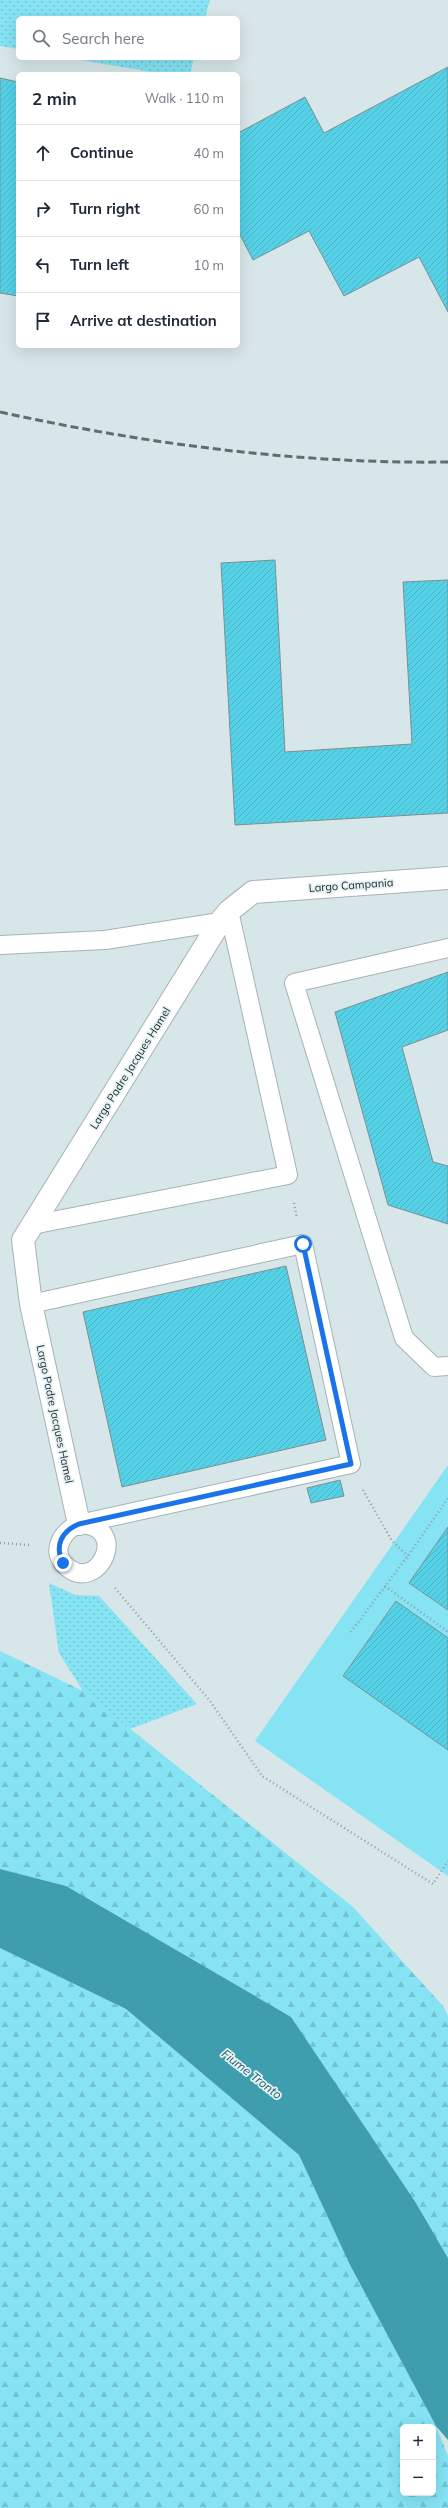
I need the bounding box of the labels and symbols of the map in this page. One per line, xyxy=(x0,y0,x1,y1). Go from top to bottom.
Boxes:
street label: Largo Campania xyxy=(308,875,394,895)
street label: Largo Padre Jacques Hamel xyxy=(87,1004,173,1132)
route start xyxy=(294,1235,312,1253)
street label: Largo Padre Jacques Hamel xyxy=(33,1343,77,1485)
route end xyxy=(54,1554,72,1572)
water label: Fiume Tronto xyxy=(219,2046,285,2102)

